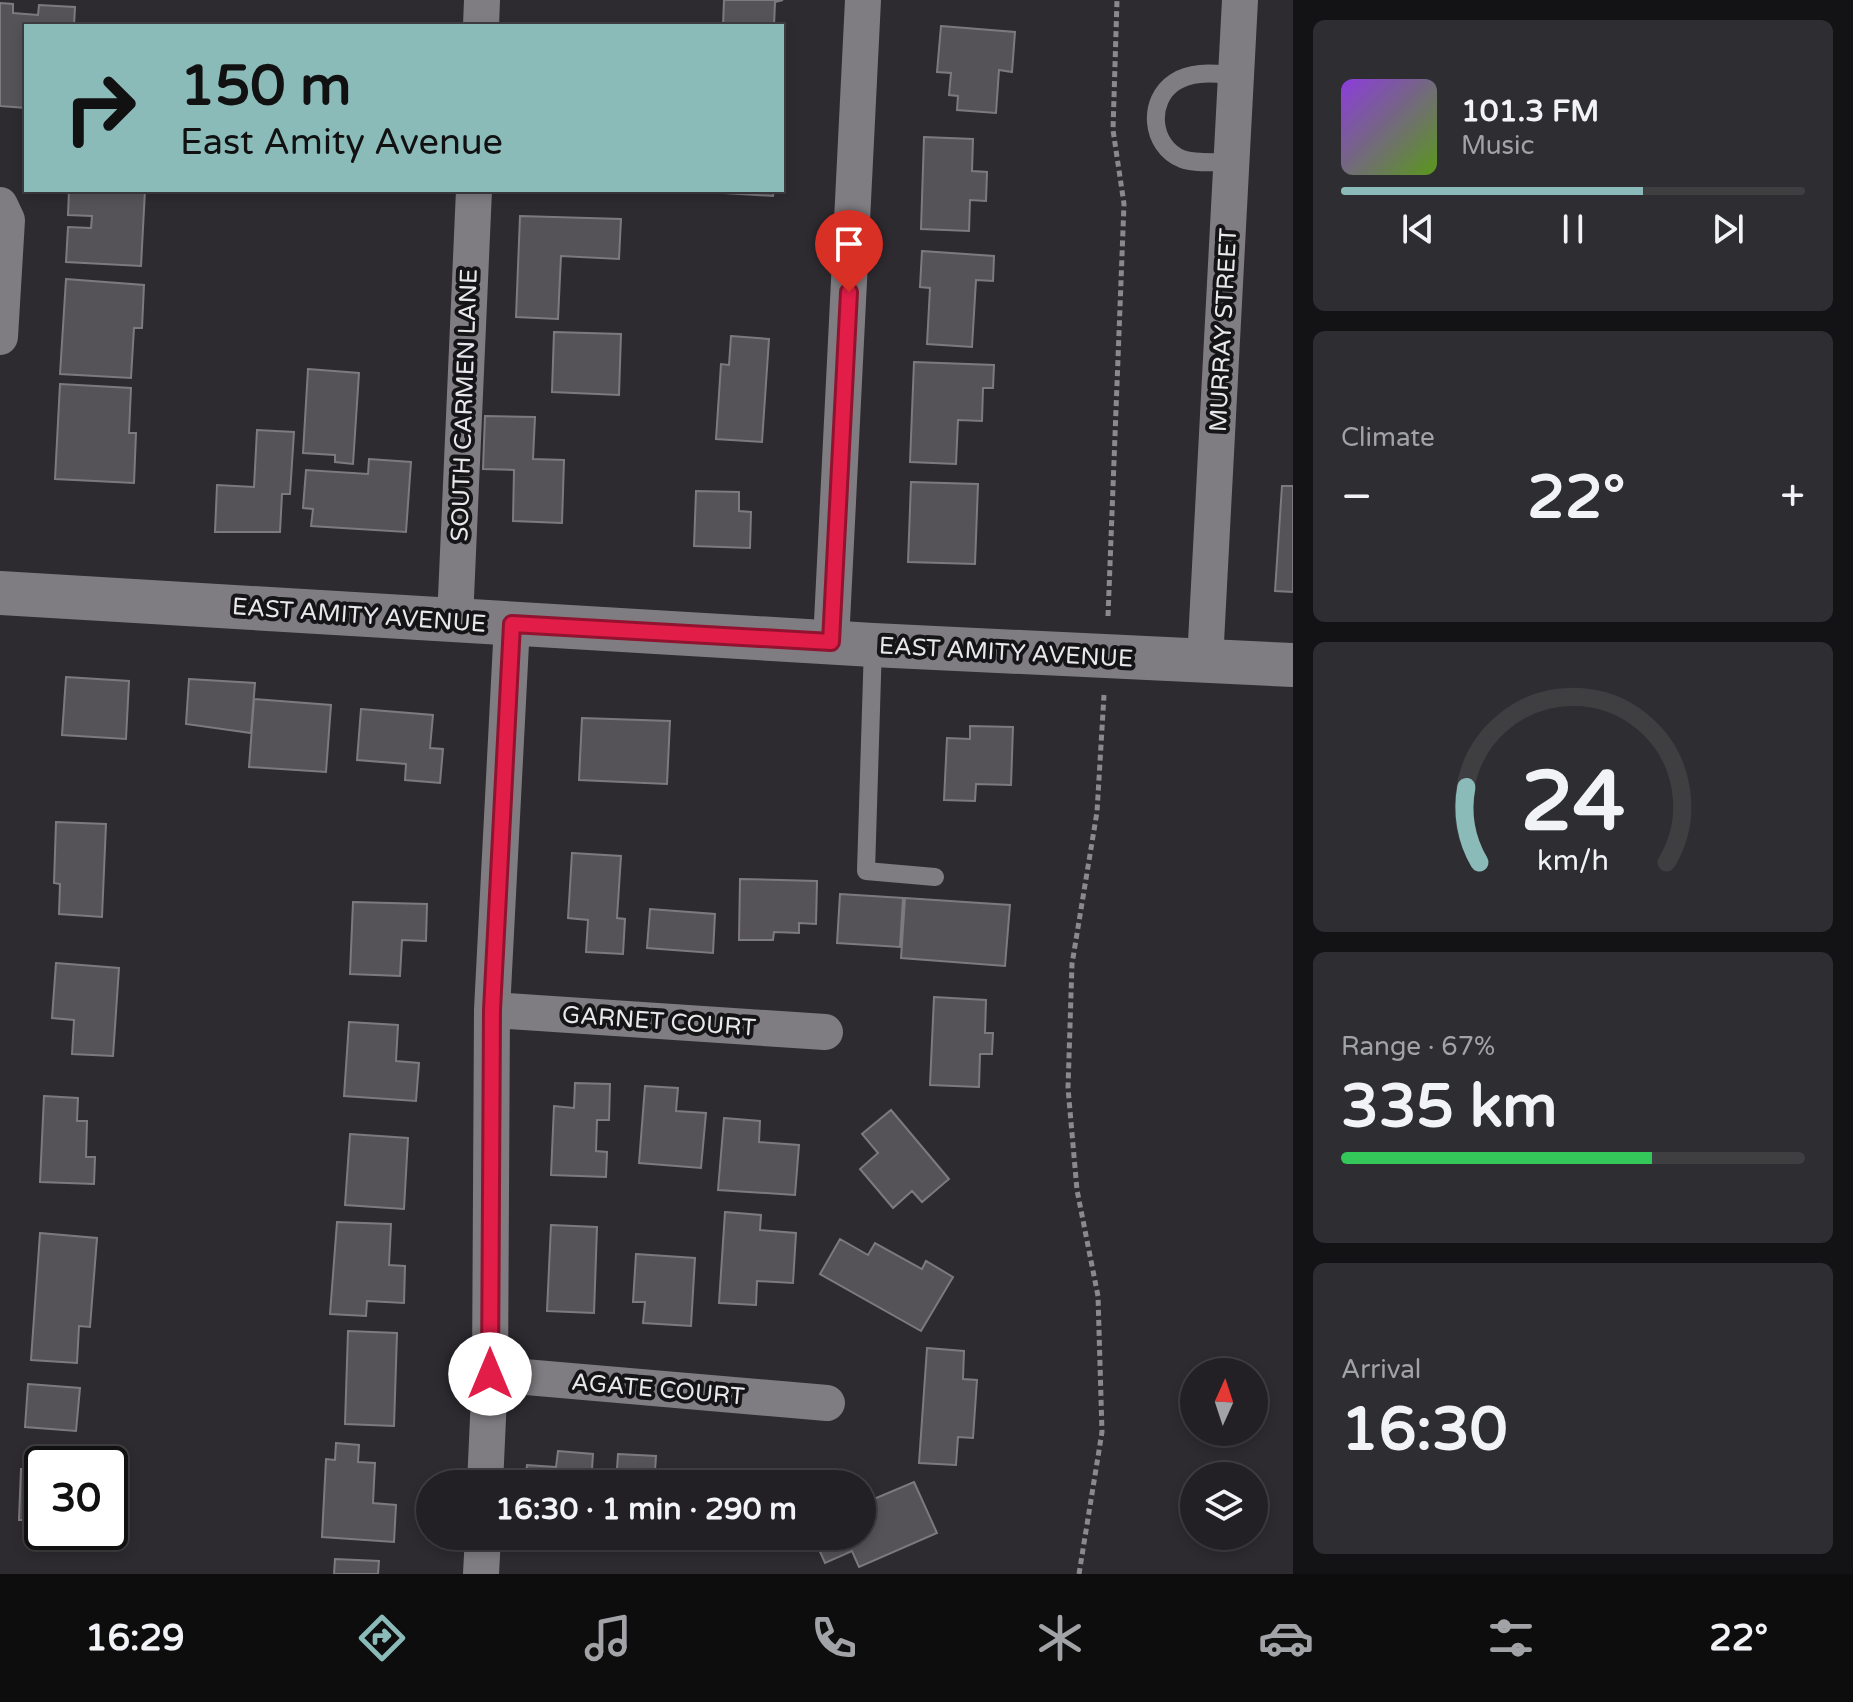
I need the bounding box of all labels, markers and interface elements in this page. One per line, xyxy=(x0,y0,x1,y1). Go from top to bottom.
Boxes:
text: 150 m xyxy=(180,53,351,120)
icon: right xyxy=(48,56,152,160)
text: 101.3 FM xyxy=(1461,93,1599,130)
text: East Amity Avenue xyxy=(180,121,503,164)
text: Music xyxy=(1461,130,1534,161)
icon: previous xyxy=(1396,207,1440,251)
icon: pause xyxy=(1551,207,1595,251)
icon: next xyxy=(1706,207,1750,251)
pin xyxy=(815,210,883,292)
icon: arrive xyxy=(827,222,871,266)
street label: MURRAY STREET xyxy=(1204,227,1243,433)
street label: SOUTH CARMEN LANE xyxy=(445,268,484,542)
text: Climate xyxy=(1341,422,1435,453)
text: 22° xyxy=(1527,462,1625,534)
text: − xyxy=(1341,471,1372,524)
text: + xyxy=(1780,471,1805,524)
street label: EAST AMITY AVENUE xyxy=(231,592,487,639)
street label: EAST AMITY AVENUE xyxy=(878,631,1134,674)
text: 24 xyxy=(1521,753,1625,853)
text: km/h xyxy=(1537,844,1609,878)
street label: GARNET COURT xyxy=(561,1000,757,1043)
text: Range · 67% xyxy=(1341,1031,1495,1062)
text: 335 km xyxy=(1341,1071,1557,1143)
position arrow xyxy=(448,1332,532,1416)
text: Arrival xyxy=(1341,1354,1421,1385)
north arrow xyxy=(1180,1358,1268,1446)
map controls xyxy=(1180,1358,1268,1550)
street label: AGATE COURT xyxy=(570,1367,746,1412)
text: 16:30 xyxy=(1341,1394,1507,1466)
speed limit sign: 30 xyxy=(24,1446,128,1550)
button: layers xyxy=(1180,1462,1268,1550)
text: 16:30 · 1 min · 290 m xyxy=(495,1491,797,1528)
icon: directions xyxy=(354,1610,410,1666)
icon: music xyxy=(580,1610,636,1666)
icon: phone xyxy=(806,1610,862,1666)
icon: climate xyxy=(1032,1610,1088,1666)
icon: car xyxy=(1258,1610,1314,1666)
icon: filters xyxy=(1483,1610,1539,1666)
text: 16:29 xyxy=(85,1617,185,1660)
text: 22° xyxy=(1709,1617,1768,1660)

